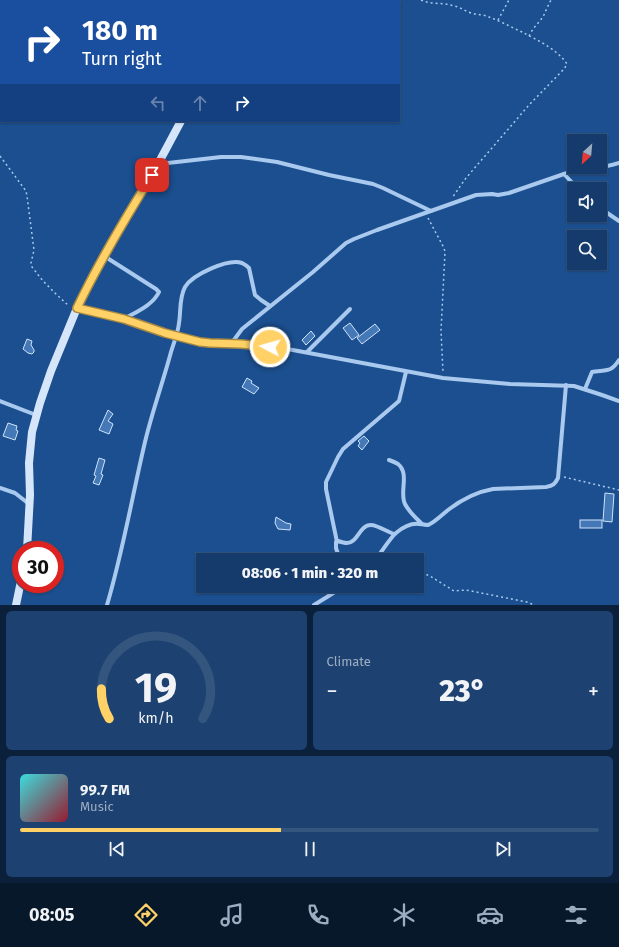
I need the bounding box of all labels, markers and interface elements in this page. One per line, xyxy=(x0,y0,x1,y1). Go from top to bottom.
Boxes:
text: 180 m xyxy=(82,14,158,47)
icon: right xyxy=(16,16,68,68)
text: Turn right xyxy=(82,48,162,70)
icon: left xyxy=(147,92,169,114)
icon: ahead xyxy=(189,92,211,114)
icon: right xyxy=(231,92,253,114)
north arrow xyxy=(567,134,607,174)
map controls xyxy=(567,134,607,270)
pin xyxy=(135,158,169,192)
icon: arrive xyxy=(141,164,163,186)
button: sound xyxy=(567,182,607,222)
button: search xyxy=(567,230,607,270)
position arrow xyxy=(249,326,291,368)
speed limit sign: 30 xyxy=(12,541,64,593)
text: 08:06 · 1 min · 320 m xyxy=(242,564,378,582)
text: Climate xyxy=(327,654,371,669)
text: 19 xyxy=(135,662,178,712)
text: 23° xyxy=(439,673,486,709)
text: − xyxy=(327,678,338,705)
text: + xyxy=(588,678,599,705)
text: km/h xyxy=(139,709,174,726)
text: 99.7 FM xyxy=(80,781,130,799)
text: Music xyxy=(80,799,114,814)
icon: previous xyxy=(106,838,128,860)
icon: pause xyxy=(299,838,321,860)
icon: next xyxy=(492,838,514,860)
icon: directions xyxy=(132,901,160,929)
icon: music xyxy=(218,901,246,929)
icon: phone xyxy=(304,901,332,929)
icon: climate xyxy=(390,901,418,929)
icon: car xyxy=(476,901,504,929)
icon: filters xyxy=(562,901,590,929)
text: 08:05 xyxy=(29,904,74,926)

